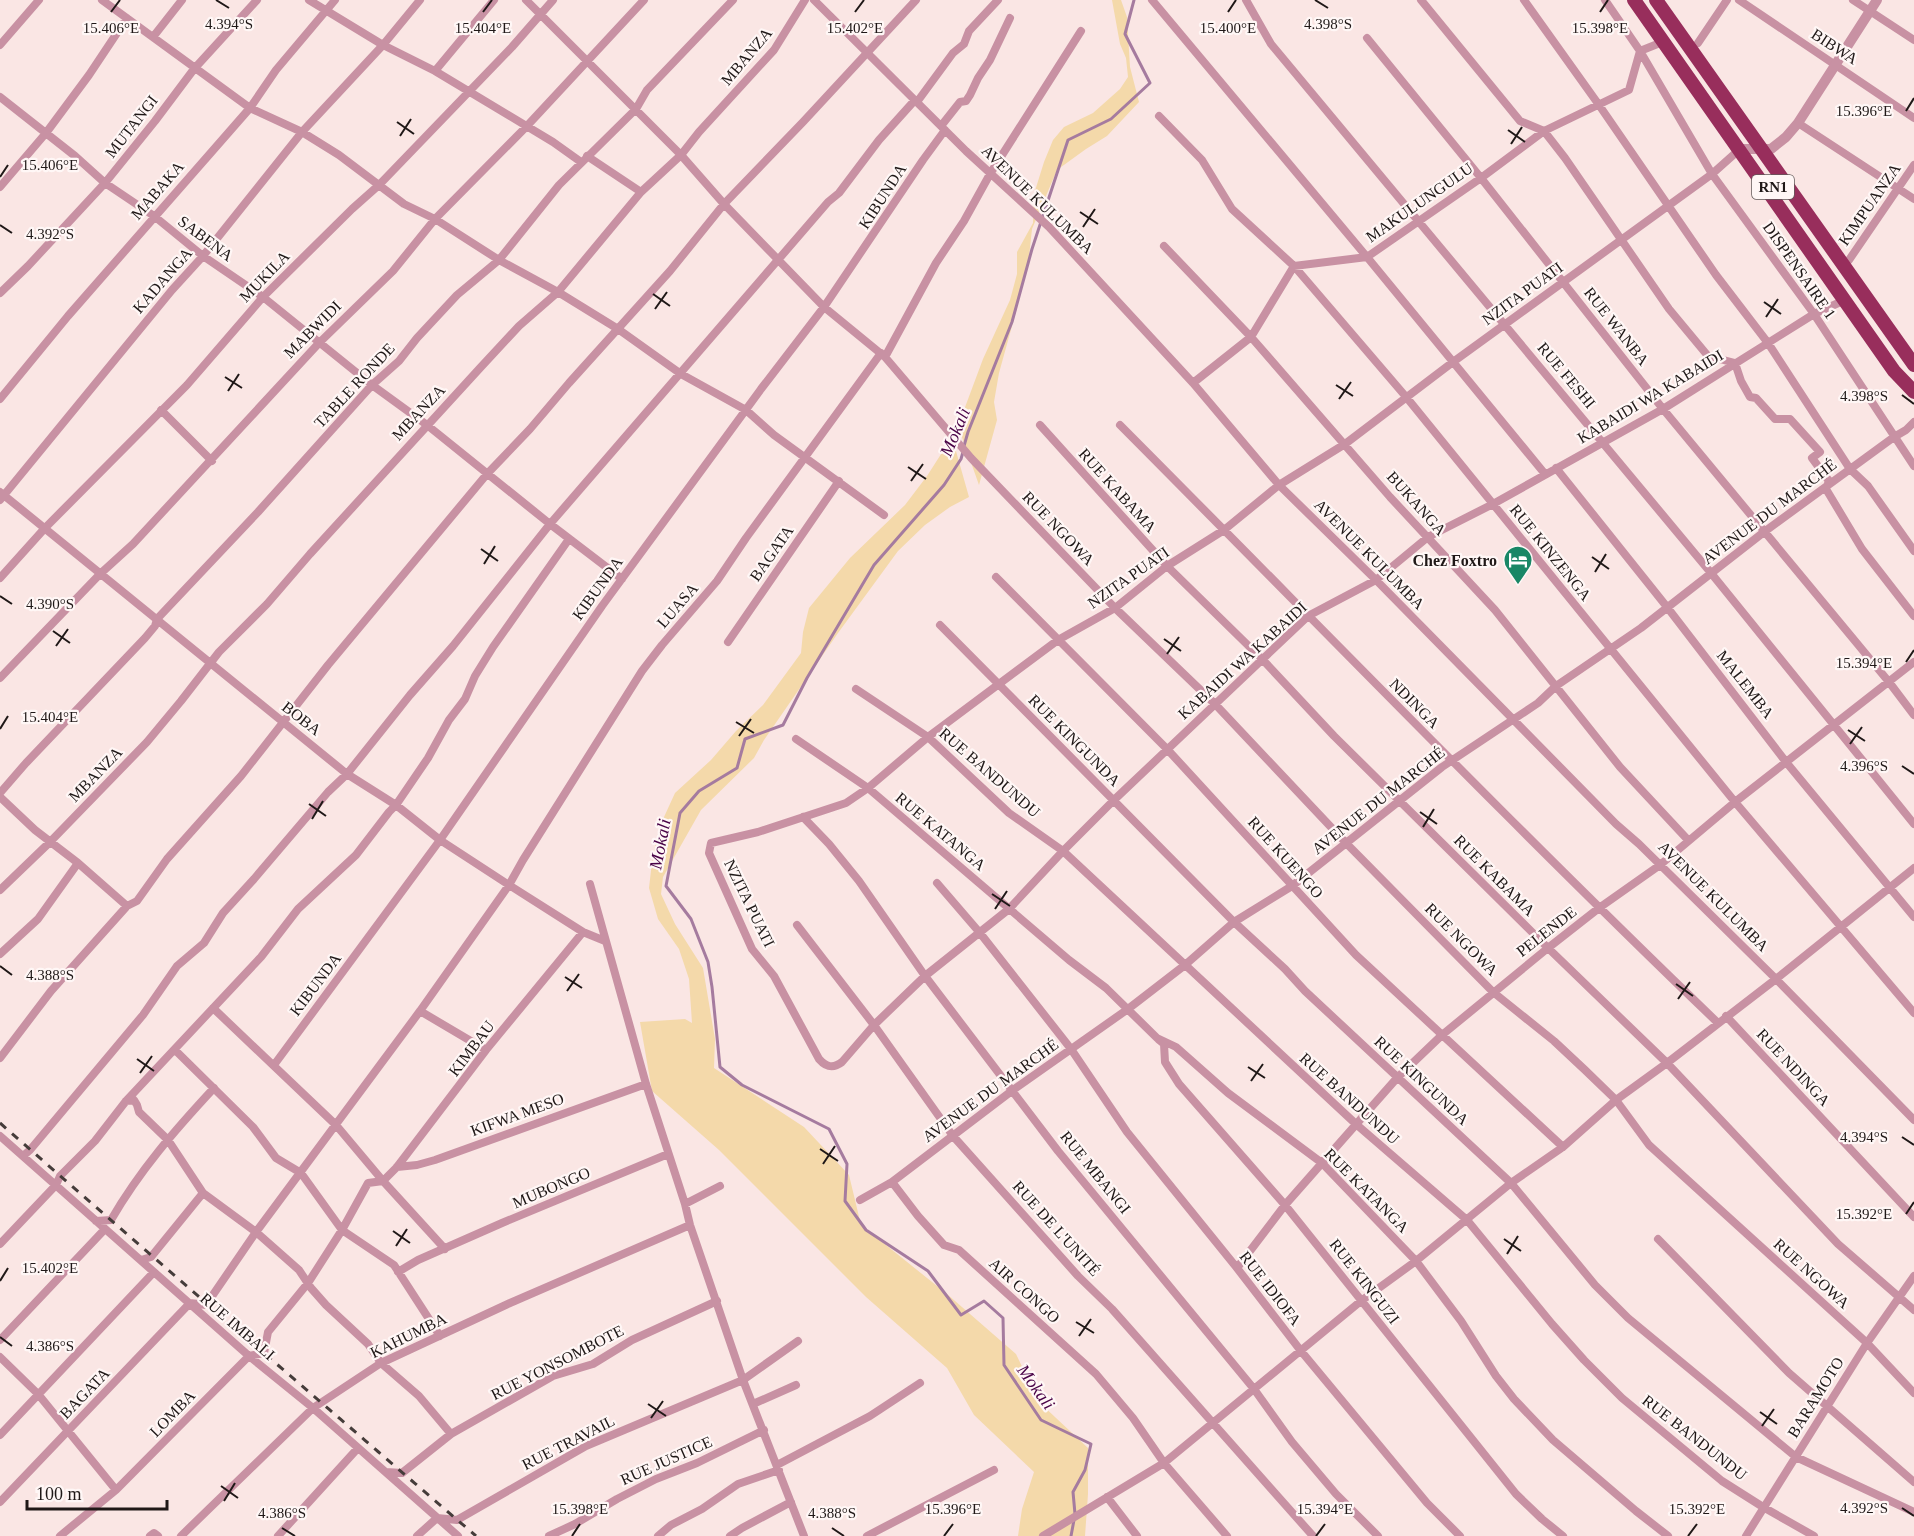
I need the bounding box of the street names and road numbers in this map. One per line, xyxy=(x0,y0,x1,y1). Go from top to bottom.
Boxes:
street label: MBANZA xyxy=(718,24,775,88)
street label: BIBWA xyxy=(1808,25,1861,68)
street label: MUTANGI xyxy=(102,92,161,161)
street label: AVENUE KULUMBA xyxy=(978,142,1097,257)
street label: MABAKA xyxy=(128,158,187,223)
street label: MAKULUNGULU xyxy=(1363,159,1476,246)
street label: KIBUNDA xyxy=(855,160,910,232)
street label: KIMPUANZA xyxy=(1835,160,1904,248)
road number: RN1 xyxy=(1752,175,1794,199)
street label: SABENA xyxy=(175,212,237,265)
street label: DISPENSAIRE 1 xyxy=(1760,219,1839,322)
street label: KADANGA xyxy=(129,244,196,316)
street label: MUKILA xyxy=(236,247,293,305)
street label: NZITA PUATI xyxy=(1479,259,1566,328)
street label: RUE WANBA xyxy=(1581,284,1653,369)
street label: MABWIDI xyxy=(280,297,344,361)
street label: RUE FESHI xyxy=(1534,339,1599,412)
street label: TABLE RONDE xyxy=(311,340,398,431)
street label: KABAIDI WA KABAIDI xyxy=(1574,346,1726,447)
street label: MBANZA xyxy=(389,381,449,443)
street label: RUE KABAMA xyxy=(1075,445,1160,536)
street label: AVENUE DU MARCHÉ xyxy=(1698,455,1840,567)
street label: BUKANGA xyxy=(1384,468,1450,539)
street label: RUE NGOWA xyxy=(1019,488,1098,569)
street label: AVENUE KULUMBA xyxy=(1311,496,1429,613)
street label: RUE KINZENGA xyxy=(1507,501,1595,604)
street label: BAGATA xyxy=(746,522,797,584)
street label: NZITA PUATI xyxy=(1084,543,1172,612)
street label: KIBUNDA xyxy=(569,553,626,623)
street label: LUASA xyxy=(653,579,702,631)
street label: KABAIDI WA KABAIDI xyxy=(1175,598,1310,722)
street label: MALEMBA xyxy=(1714,647,1778,722)
street label: NDINGA xyxy=(1386,675,1443,732)
street label: RUE KINGUNDA xyxy=(1025,691,1124,790)
street label: BOBA xyxy=(279,698,325,739)
street label: RUE BANDUNDU xyxy=(936,724,1044,821)
street label: MBANZA xyxy=(65,743,126,805)
street label: AVENUE DU MARCHÉ xyxy=(1308,743,1448,857)
street label: RUE KATANGA xyxy=(892,789,989,874)
street label: RUE KUENGO xyxy=(1245,813,1327,901)
street label: RUE KABAMA xyxy=(1451,831,1539,920)
street label: AVENUE KULUMBA xyxy=(1655,838,1773,955)
street label: NZITA PUATI xyxy=(721,857,778,950)
street label: RUE NGOWA xyxy=(1422,900,1502,979)
street label: PELENDE xyxy=(1513,903,1580,960)
street label: KIBUNDA xyxy=(286,949,345,1019)
street label: KIMBAU xyxy=(445,1017,498,1079)
street label: RUE NDINGA xyxy=(1754,1025,1834,1110)
street label: RUE KINGUNDA xyxy=(1371,1032,1472,1129)
street label: AVENUE DU MARCHÉ xyxy=(919,1035,1061,1145)
street label: RUE BANDUNDU xyxy=(1297,1049,1403,1148)
street label: KIFWA MESO xyxy=(468,1090,566,1139)
street label: RUE MBANGI xyxy=(1057,1128,1134,1217)
street label: RUE KATANGA xyxy=(1321,1145,1413,1236)
street label: MUBONGO xyxy=(510,1163,593,1211)
street label: RUE DE L'UNITÉ xyxy=(1010,1177,1104,1279)
street label: RUE NGOWA xyxy=(1770,1235,1853,1312)
street label: RUE KINGUZI xyxy=(1326,1236,1403,1327)
street label: RUE IDIOFA xyxy=(1237,1248,1305,1329)
street label: AIR CONGO xyxy=(986,1254,1063,1326)
street label: RUE IMBALI xyxy=(197,1289,278,1363)
street label: KAHUMBA xyxy=(367,1309,449,1361)
street label: RUE YONSOMBOTE xyxy=(488,1322,626,1403)
street label: BARAMOTO xyxy=(1784,1354,1847,1440)
street label: BAGATA xyxy=(56,1364,113,1422)
street label: LOMBA xyxy=(146,1386,199,1440)
street label: RUE BANDUNDU xyxy=(1639,1391,1751,1484)
street label: RUE TRAVAIL xyxy=(519,1412,617,1473)
street label: RUE JUSTICE xyxy=(618,1433,715,1488)

